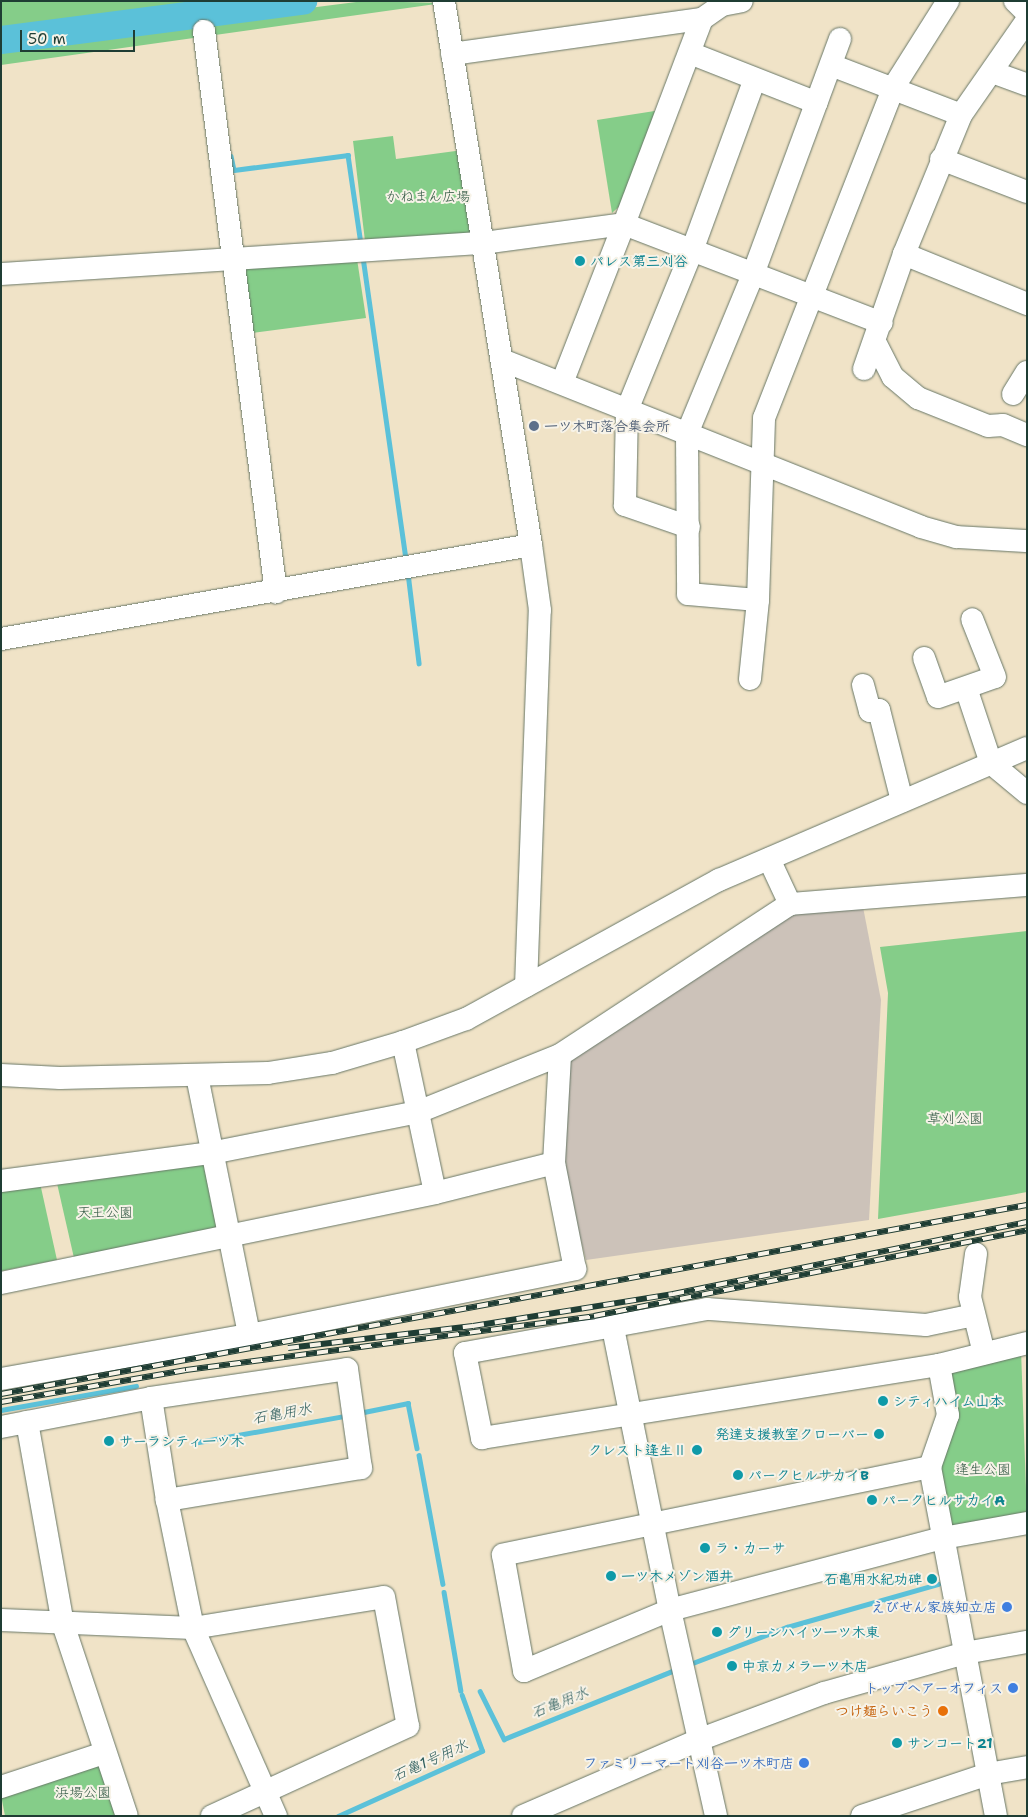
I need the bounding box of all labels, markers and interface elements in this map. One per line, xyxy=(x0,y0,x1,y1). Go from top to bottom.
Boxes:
scale bar xyxy=(22,20,138,52)
text: 50 m xyxy=(28,29,66,49)
park label: かねまん広場 xyxy=(386,188,470,204)
place label: パレス第三刈谷 xyxy=(590,253,688,269)
marker: パレス第三刈谷 xyxy=(574,255,586,267)
place label: 一ツ木町落合集会所 xyxy=(544,418,670,434)
marker: 一ツ木町落合集会所 xyxy=(528,420,540,432)
park label: 草刈公園 xyxy=(927,1110,983,1126)
park label: 天王公園 xyxy=(77,1204,133,1220)
place label: シティハイム山本 xyxy=(893,1393,1005,1409)
marker: シティハイム山本 xyxy=(877,1395,889,1407)
water label: 石亀用水 xyxy=(251,1400,313,1428)
place label: 発達支援教室クローバー xyxy=(715,1426,869,1442)
marker: 発達支援教室クローバー xyxy=(873,1428,885,1440)
place label: サーラシティ一ツ木 xyxy=(119,1433,245,1449)
marker: サーラシティ一ツ木 xyxy=(103,1435,115,1447)
place label: クレスト逢生Ⅱ xyxy=(589,1442,687,1458)
marker: クレスト逢生Ⅱ xyxy=(691,1444,703,1456)
park label: 逢生公園 xyxy=(955,1461,1011,1477)
place label: パークヒルサカイB xyxy=(748,1467,869,1483)
marker: パークヒルサカイB xyxy=(732,1469,744,1481)
place label: パークヒルサカイA xyxy=(882,1492,1005,1508)
marker: パークヒルサカイA xyxy=(866,1494,878,1506)
place label: ラ・カーサ xyxy=(715,1540,785,1556)
marker: ラ・カーサ xyxy=(699,1542,711,1554)
place label: 一ツ木メゾン酒井 xyxy=(621,1568,733,1584)
marker: 一ツ木メゾン酒井 xyxy=(605,1570,617,1582)
place label: 石亀用水紀功碑 xyxy=(824,1571,922,1587)
marker: 石亀用水紀功碑 xyxy=(926,1573,938,1585)
place label: えびせん家族知立店 xyxy=(871,1599,997,1615)
marker: えびせん家族知立店 xyxy=(1001,1601,1013,1613)
place label: グリーンハイツ一ツ木東 xyxy=(727,1624,881,1640)
marker: グリーンハイツ一ツ木東 xyxy=(711,1626,723,1638)
place label: 中京カメラ一ツ木店 xyxy=(742,1658,868,1674)
marker: 中京カメラ一ツ木店 xyxy=(726,1660,738,1672)
place label: トップヘアーオフィス xyxy=(864,1680,1003,1696)
marker: トップヘアーオフィス xyxy=(1007,1682,1019,1694)
water label: 石亀用水 xyxy=(529,1683,591,1723)
place label: つけ麺らいこう xyxy=(835,1703,933,1719)
marker: つけ麺らいこう xyxy=(937,1705,949,1717)
place label: サンコート21 xyxy=(907,1735,993,1751)
water label: 石亀1号用水 xyxy=(389,1736,471,1786)
marker: サンコート21 xyxy=(891,1737,903,1749)
place label: ファミリーマート刈谷一ツ木町店 xyxy=(584,1755,794,1771)
marker: ファミリーマート刈谷一ツ木町店 xyxy=(798,1757,810,1769)
park label: 浜場公園 xyxy=(55,1784,111,1800)

